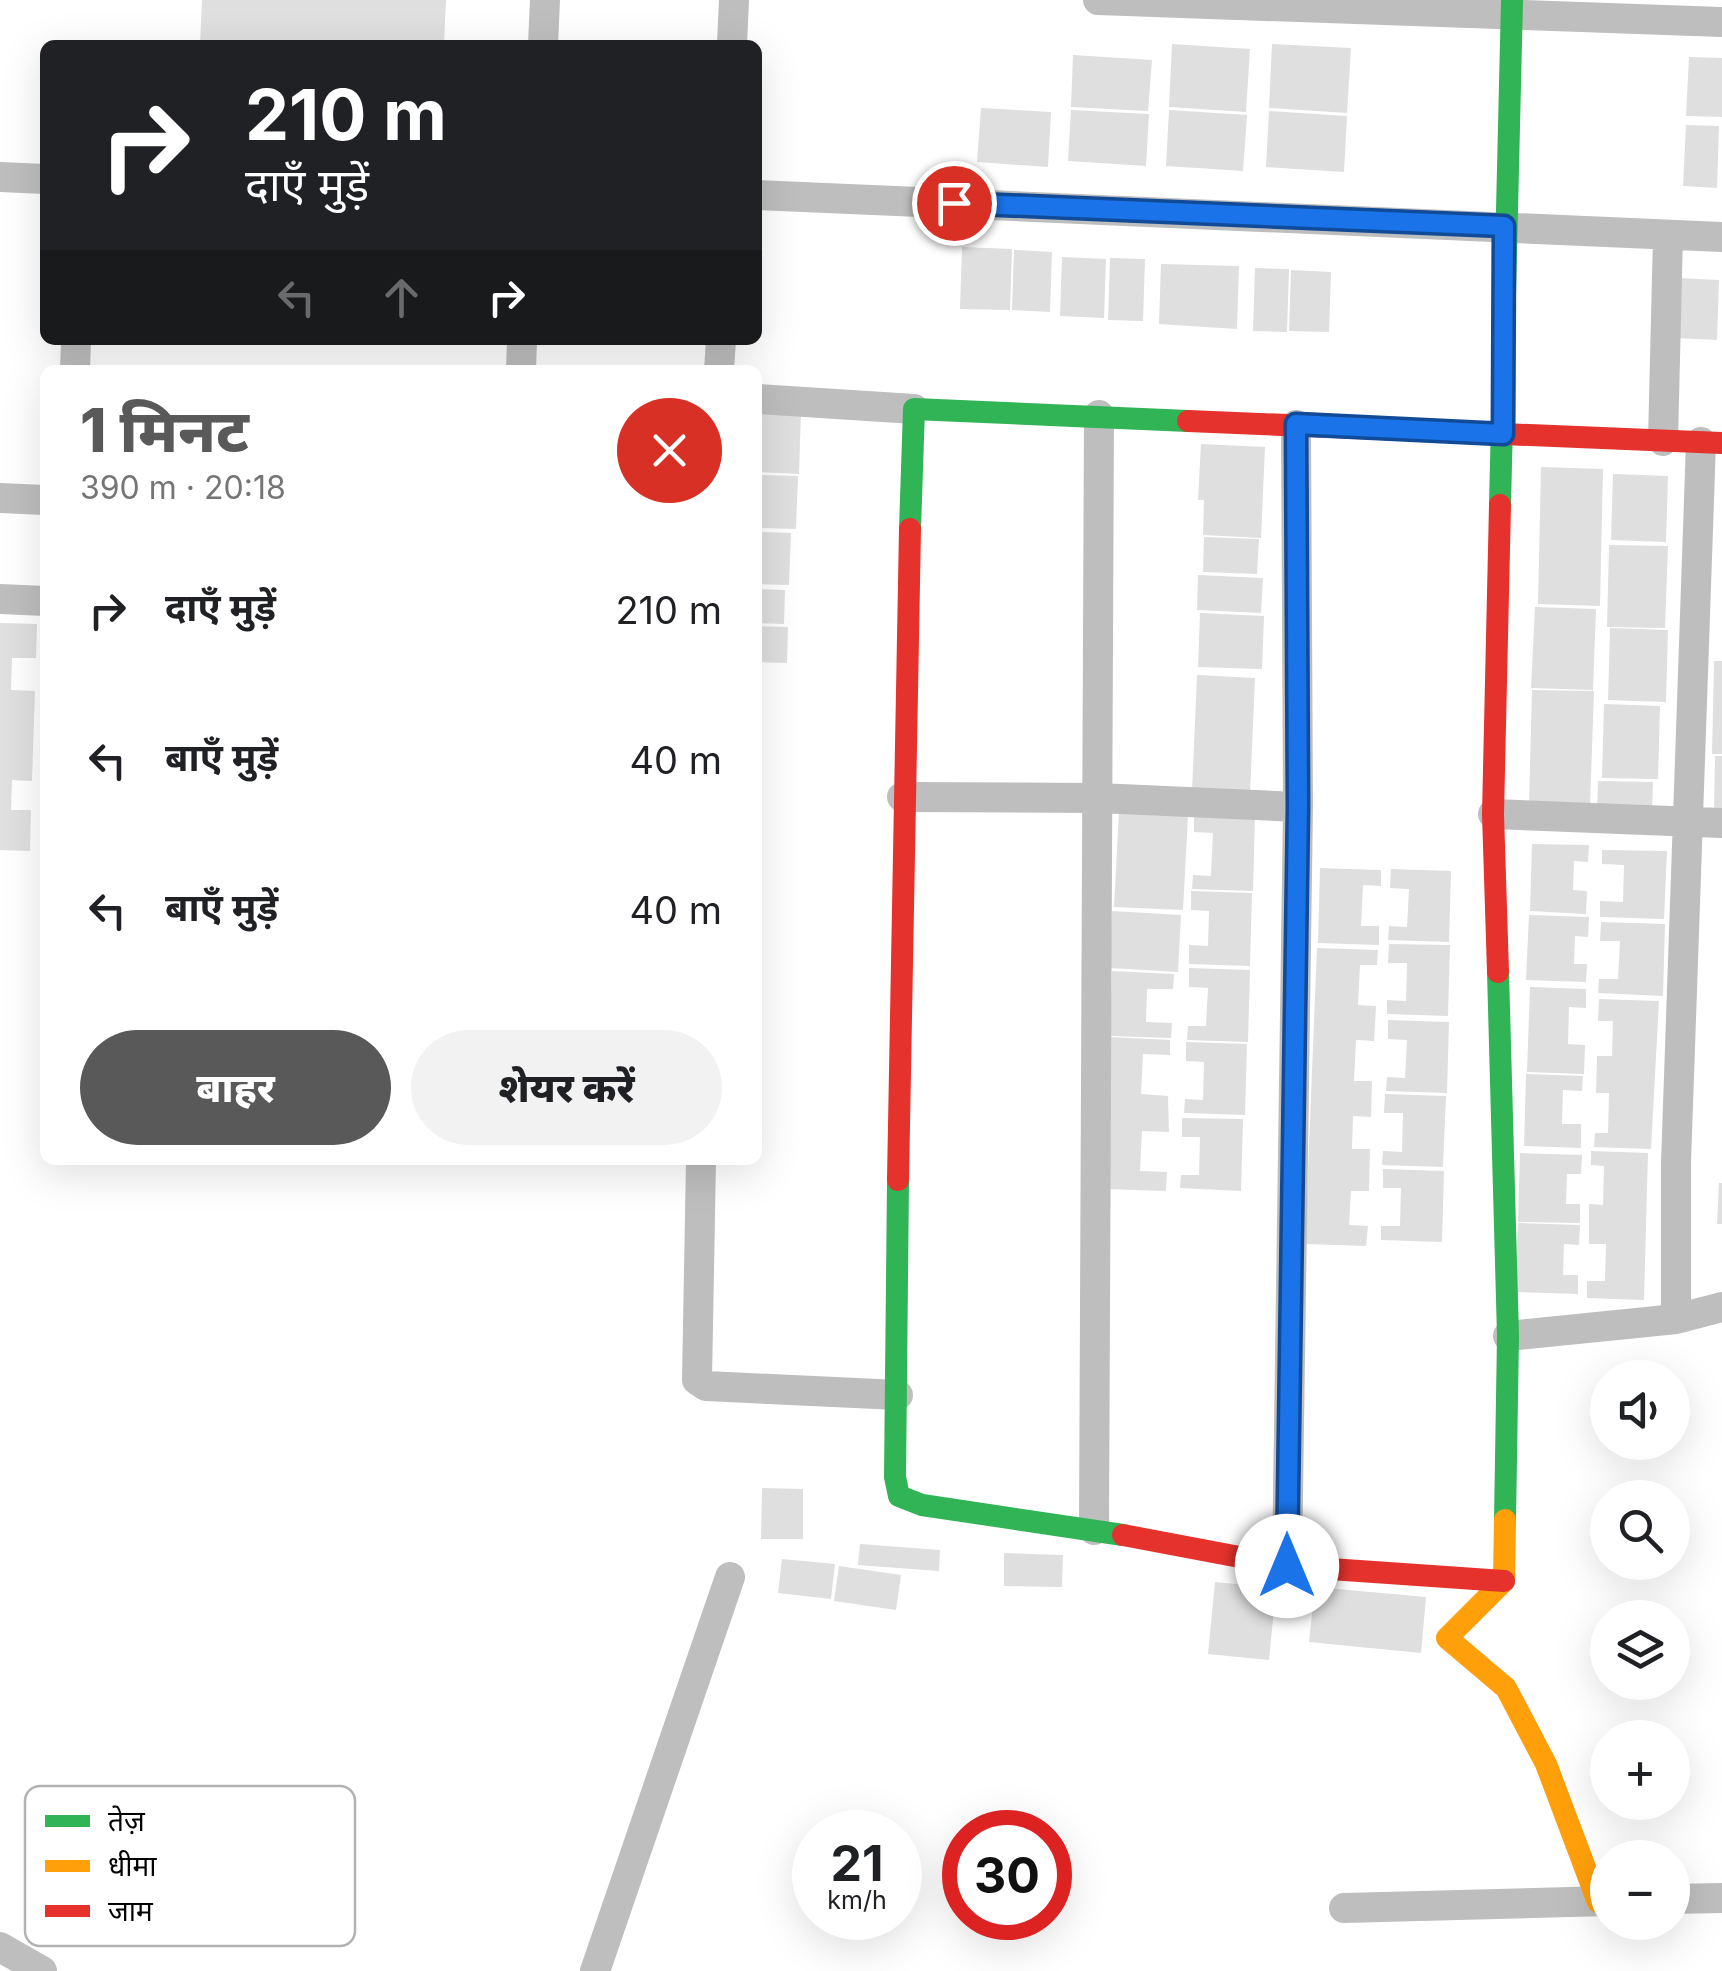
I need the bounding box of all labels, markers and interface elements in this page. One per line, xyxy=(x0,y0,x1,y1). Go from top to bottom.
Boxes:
text: 210 m xyxy=(245,72,447,157)
icon: right xyxy=(80,80,210,210)
text: दाएँ मुड़ें xyxy=(245,157,369,212)
pin xyxy=(912,161,997,246)
icon: arrive xyxy=(927,176,982,231)
icon: left xyxy=(269,270,324,325)
icon: ahead xyxy=(374,270,429,325)
icon: right xyxy=(479,270,534,325)
text: 1 मिनट xyxy=(80,394,249,466)
button: close xyxy=(617,398,722,503)
text: 390 m · 20:18 xyxy=(80,468,286,507)
icon: right xyxy=(80,583,135,638)
text: दाएँ मुड़ें xyxy=(165,584,276,630)
text: 210 m xyxy=(615,587,722,633)
icon: left xyxy=(80,733,135,788)
text: बाएँ मुड़ें xyxy=(165,734,278,780)
text: 40 m xyxy=(630,737,722,783)
icon: left xyxy=(80,883,135,938)
text: बाएँ मुड़ें xyxy=(165,884,278,930)
text: 40 m xyxy=(630,887,722,933)
button: बाहर xyxy=(80,1030,391,1145)
button: शेयर करें xyxy=(411,1030,722,1145)
map controls xyxy=(1590,1360,1690,1940)
button: sound xyxy=(1590,1360,1690,1460)
button: search xyxy=(1590,1480,1690,1580)
position arrow xyxy=(1235,1514,1339,1618)
button: layers xyxy=(1590,1600,1690,1700)
button: + xyxy=(1590,1720,1690,1820)
legend xyxy=(25,1786,355,1946)
text: तेज़ xyxy=(108,1804,146,1838)
speed limit sign: 30 xyxy=(942,1810,1072,1940)
text: 21 xyxy=(830,1833,884,1893)
button: − xyxy=(1590,1840,1690,1940)
text: धीमा xyxy=(108,1849,157,1883)
text: km/h xyxy=(827,1885,887,1915)
text: जाम xyxy=(108,1894,154,1928)

